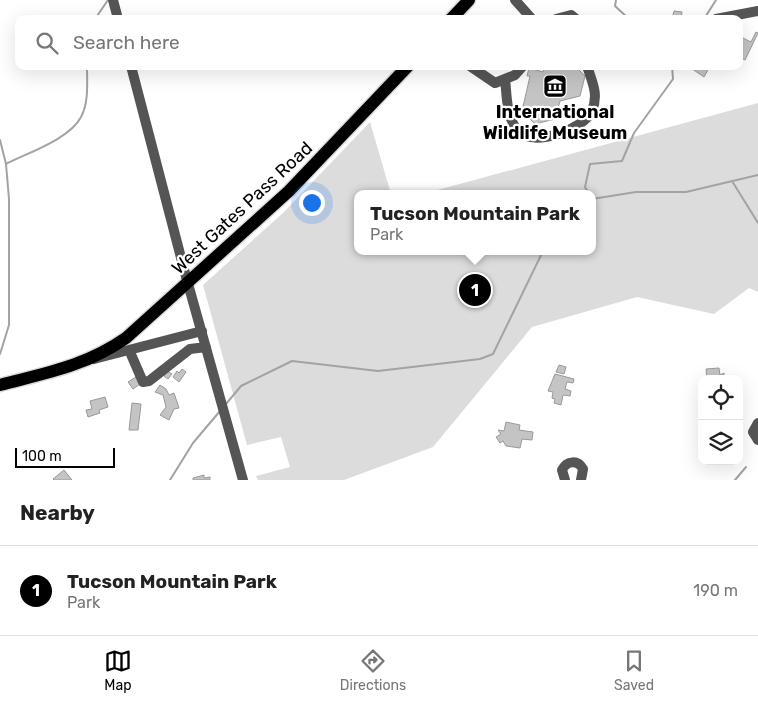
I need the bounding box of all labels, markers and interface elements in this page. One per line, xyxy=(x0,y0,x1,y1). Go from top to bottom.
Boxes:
search box xyxy=(15,15,743,70)
icon: search xyxy=(33,29,61,57)
text: Search here xyxy=(73,31,180,54)
museum icon: International Wildlife Museum xyxy=(542,73,568,99)
place label: International Wildlife Museum xyxy=(483,101,627,144)
street label: West Gates Pass Road xyxy=(167,137,317,279)
your location xyxy=(299,190,325,216)
popup xyxy=(354,190,596,255)
text: Tucson Mountain Park xyxy=(370,202,580,225)
text: Park xyxy=(370,225,403,244)
pin: 1 xyxy=(459,271,491,309)
map controls xyxy=(698,375,743,465)
button: locate xyxy=(698,375,743,420)
button: layers xyxy=(698,420,743,465)
scale bar xyxy=(15,445,115,468)
text: 100 m xyxy=(22,448,62,465)
text: Nearby xyxy=(20,500,95,525)
text: Tucson Mountain Park xyxy=(67,570,277,593)
text: 1 xyxy=(32,581,40,600)
text: 190 m xyxy=(693,581,738,600)
text: Park xyxy=(67,593,100,612)
tab: Map xyxy=(104,647,132,694)
tab: Directions xyxy=(340,647,406,694)
tab: Saved xyxy=(614,647,654,694)

